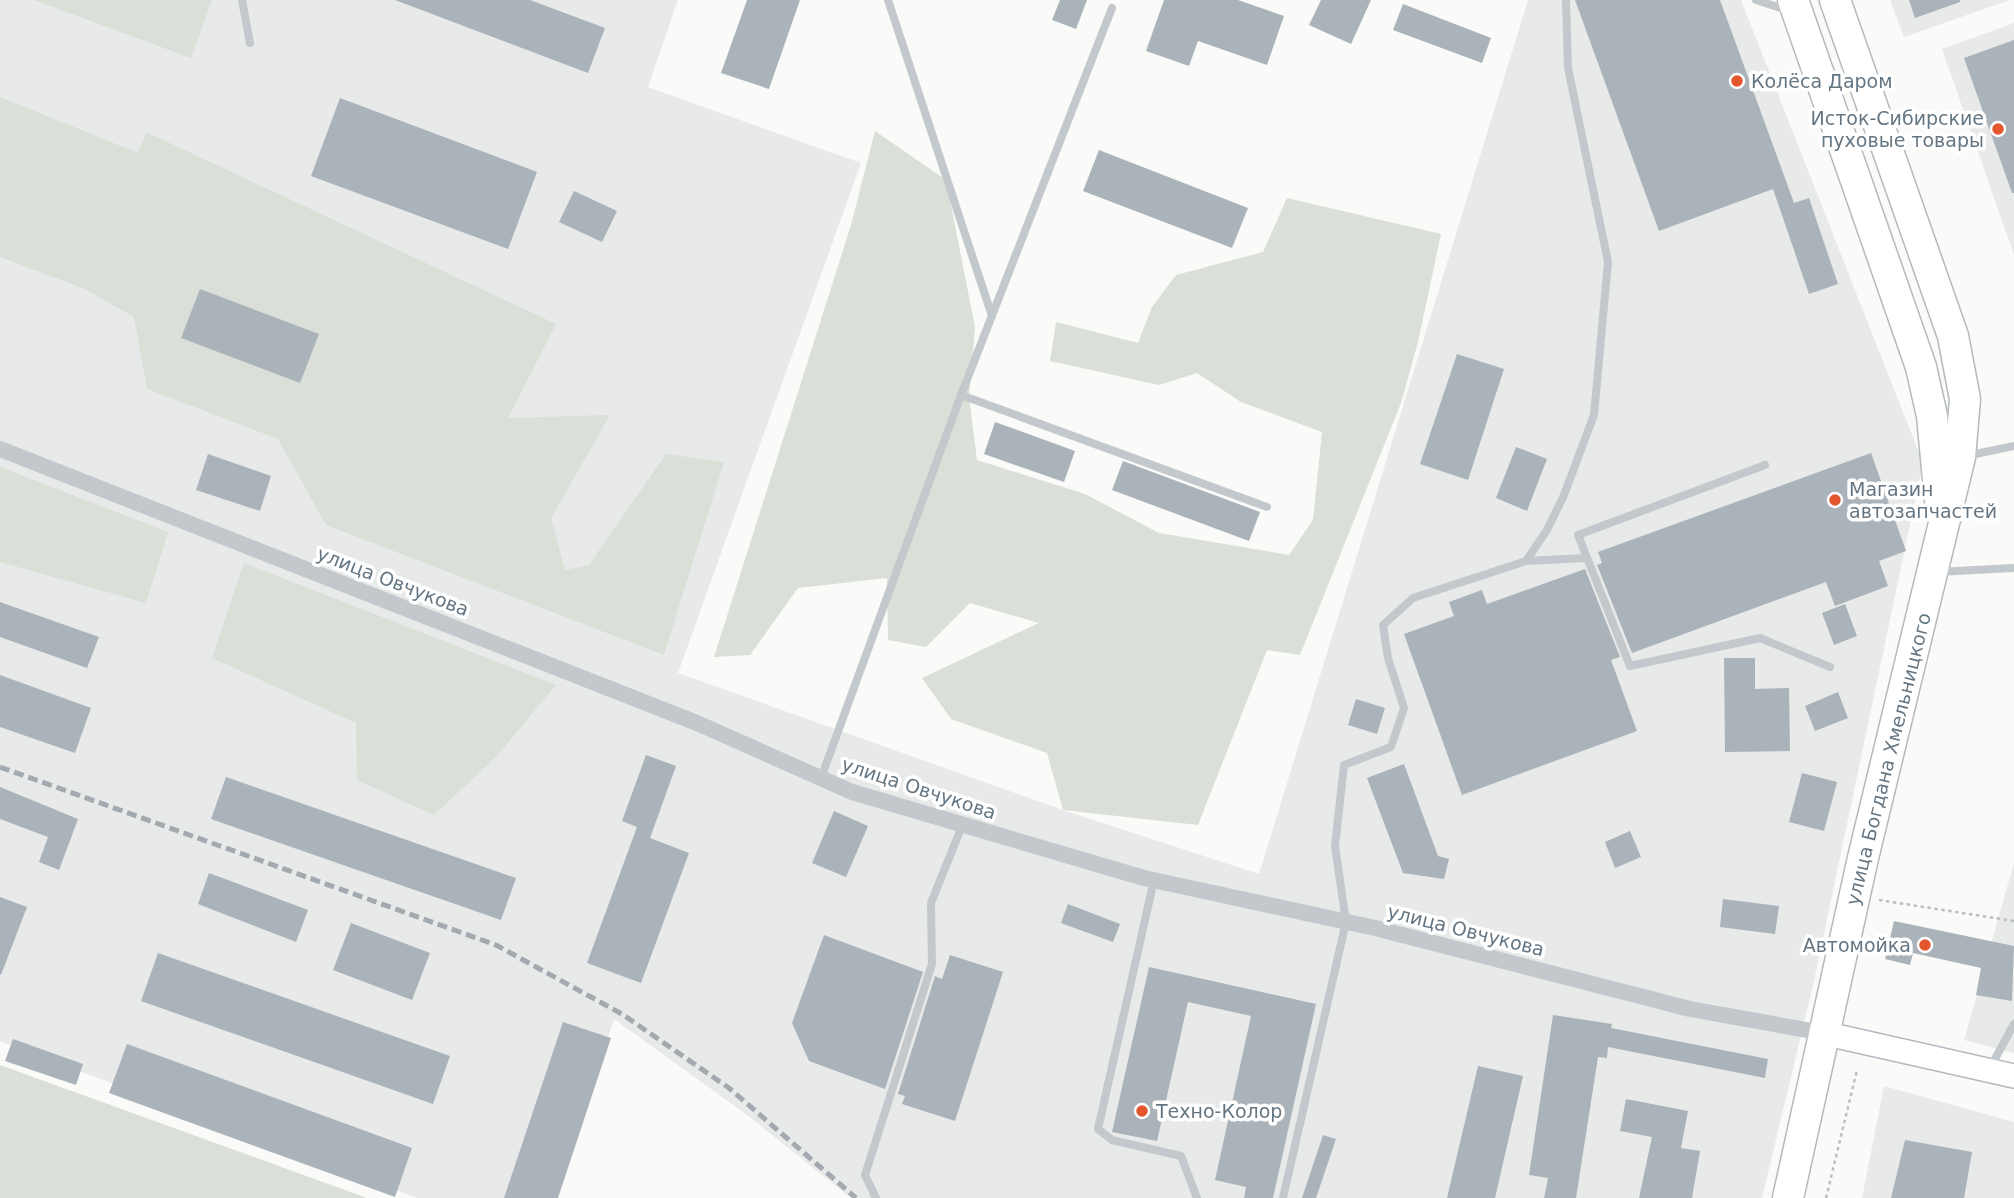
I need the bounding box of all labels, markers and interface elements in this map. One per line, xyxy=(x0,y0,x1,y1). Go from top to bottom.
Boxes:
place label: Колёса Даром xyxy=(1751,70,1893,92)
marker: Колёса Даром xyxy=(1729,73,1745,89)
place label: Исток-Сибирские пуховые товары xyxy=(1811,107,1984,151)
marker: Исток-Сибирские пуховые товары xyxy=(1990,121,2006,137)
place label: Магазин автозапчастей xyxy=(1849,478,1997,522)
marker: Магазин автозапчастей xyxy=(1827,492,1843,508)
street label: улица Овчукова xyxy=(314,542,472,620)
street label: улица Богдана Хмельницкого xyxy=(1841,610,1935,908)
street label: улица Овчукова xyxy=(839,753,999,823)
street label: улица Овчукова xyxy=(1385,900,1547,960)
place label: Автомойка xyxy=(1803,934,1911,956)
marker: Автомойка xyxy=(1917,937,1933,953)
place label: Техно-Колор xyxy=(1155,1100,1282,1122)
marker: Техно-Колор xyxy=(1134,1103,1150,1119)

